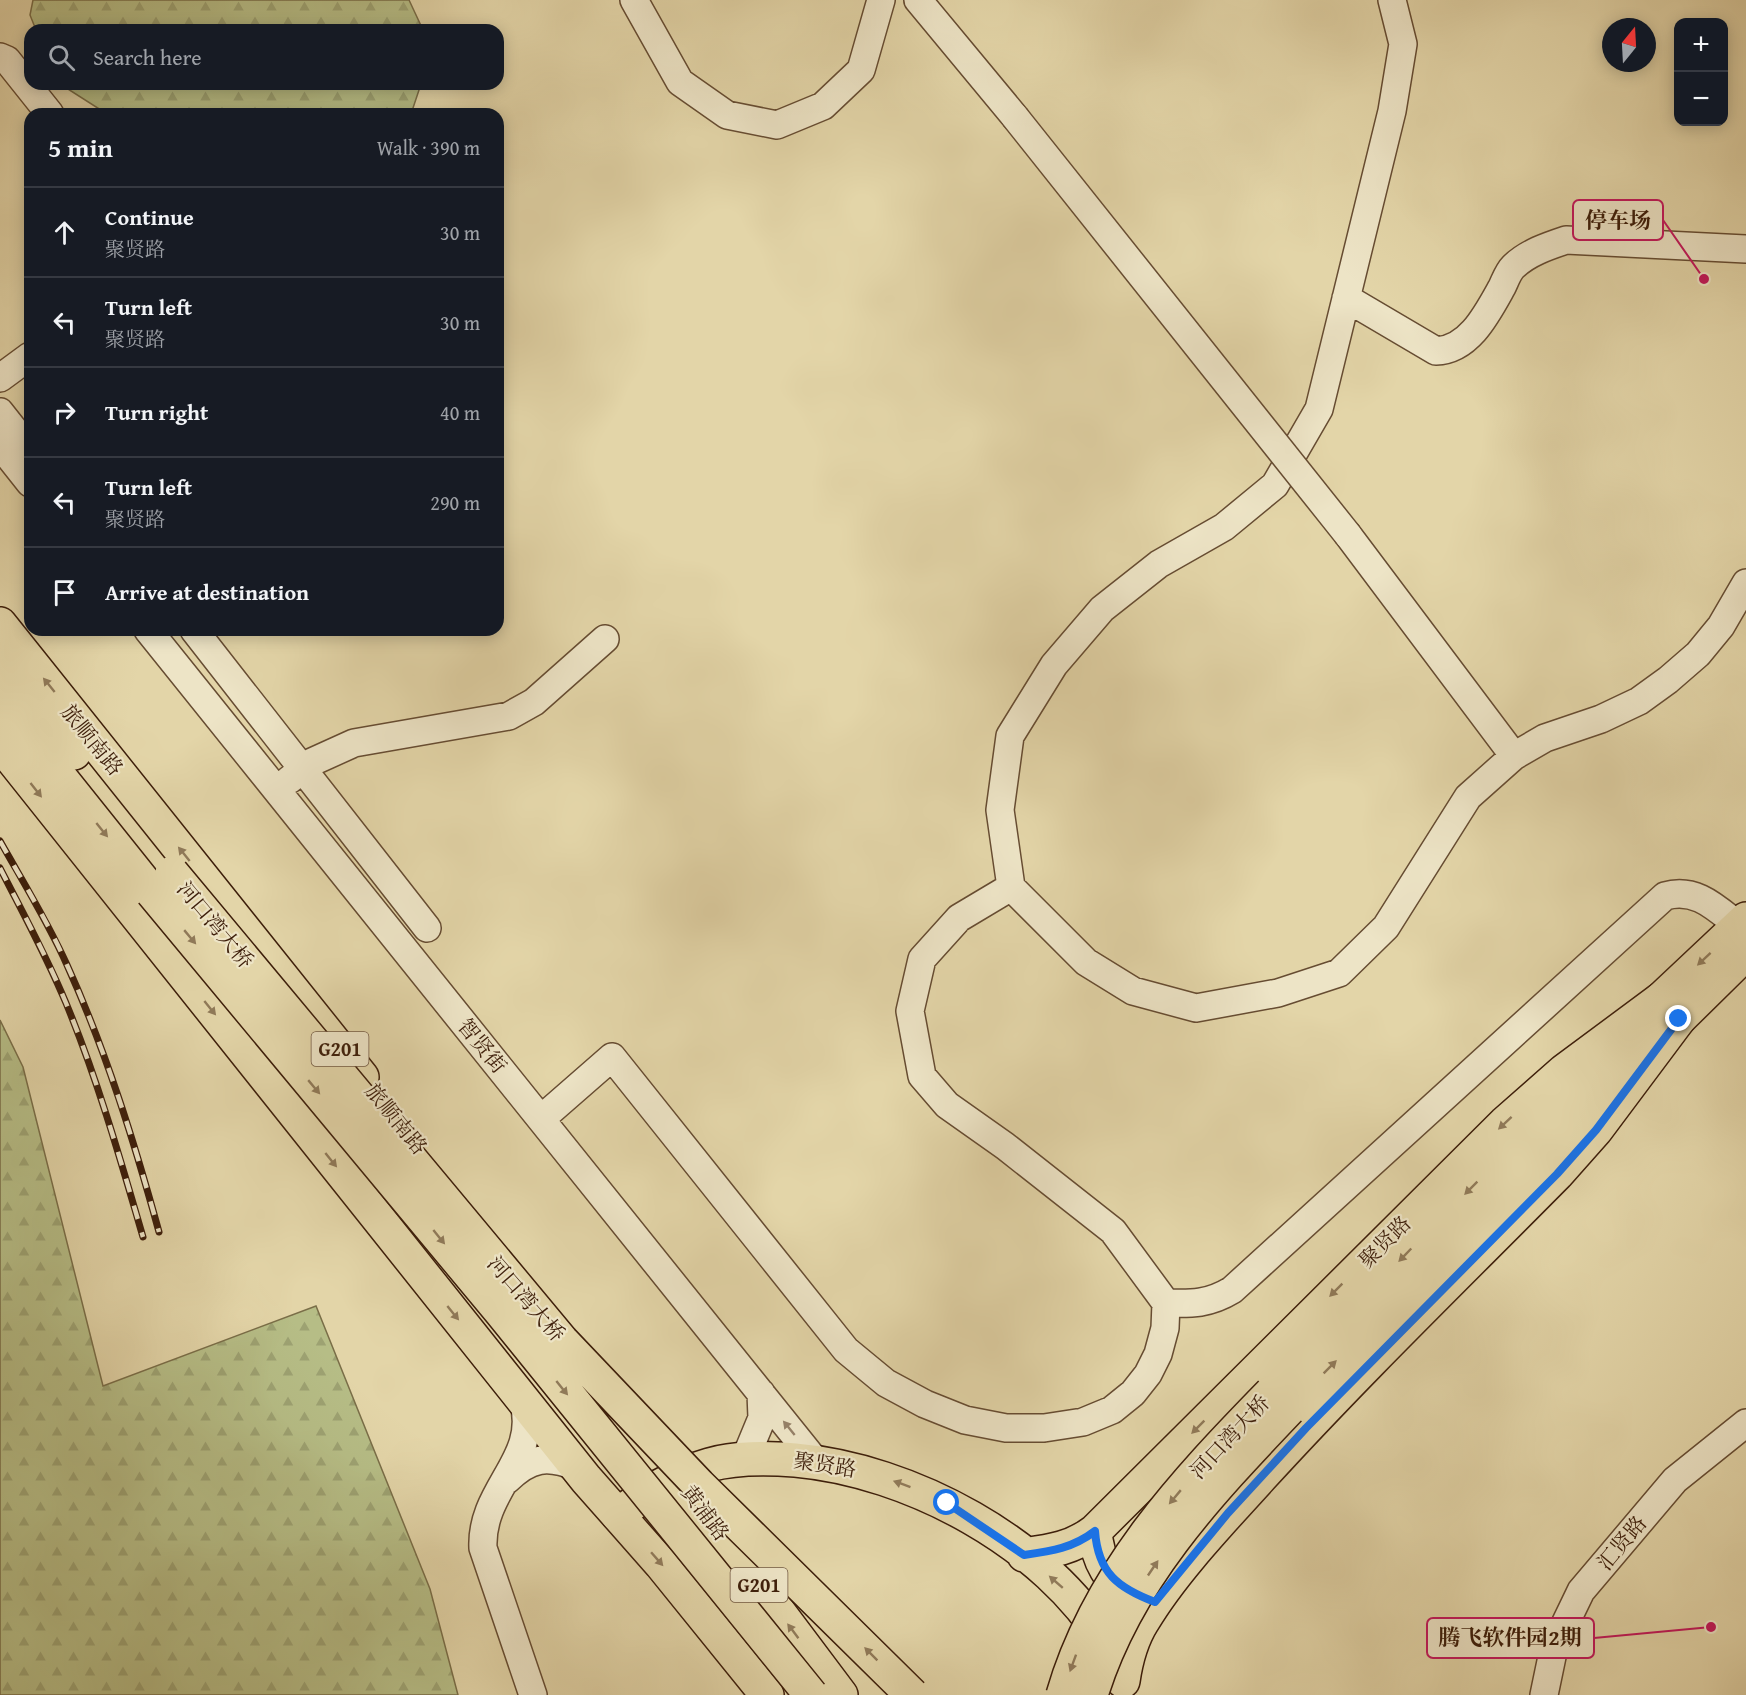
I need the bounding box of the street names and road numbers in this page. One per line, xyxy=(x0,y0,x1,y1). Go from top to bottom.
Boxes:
street label: 旅顺南路 xyxy=(54,697,131,782)
street label: 河口湾大桥 xyxy=(170,874,261,975)
street label: 智贤街 xyxy=(451,1011,514,1080)
road number: G201 xyxy=(312,1032,368,1066)
street label: 旅顺南路 xyxy=(358,1076,435,1161)
street label: 聚贤路 xyxy=(1351,1208,1418,1275)
street label: 河口湾大桥 xyxy=(480,1249,573,1348)
street label: 河口湾大桥 xyxy=(1182,1388,1277,1486)
street label: 聚贤路 xyxy=(792,1444,859,1485)
street label: 黄浦路 xyxy=(674,1478,737,1547)
street label: 汇贤路 xyxy=(1589,1509,1654,1577)
road number: G201 xyxy=(730,1568,788,1602)

